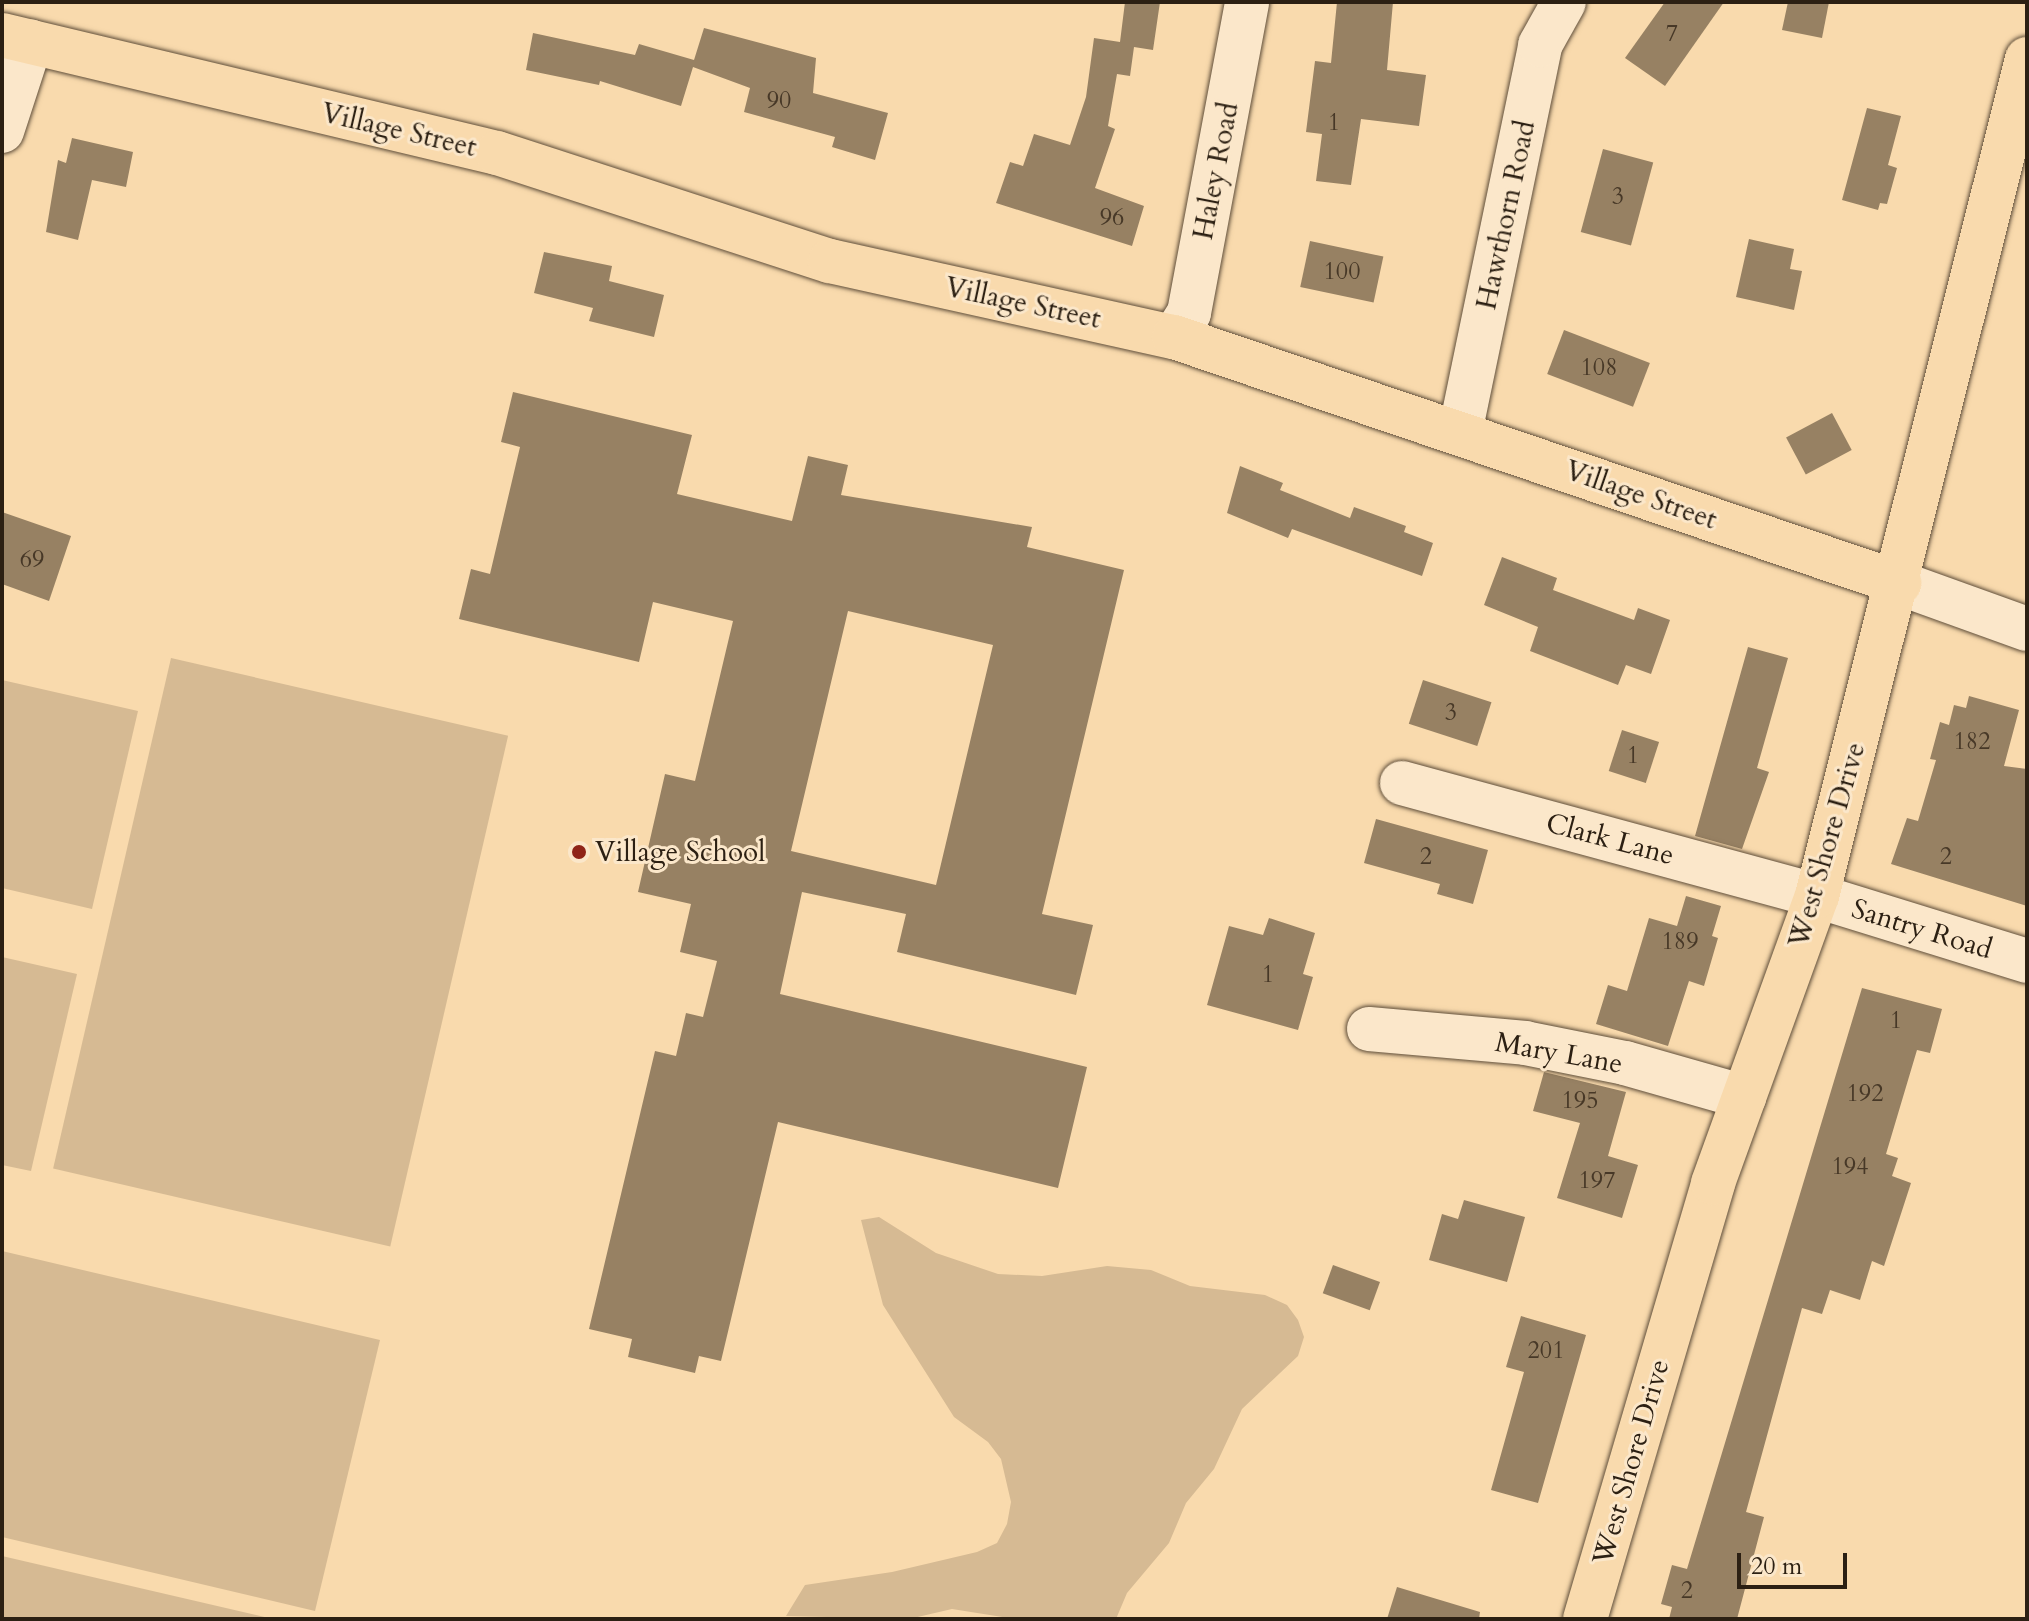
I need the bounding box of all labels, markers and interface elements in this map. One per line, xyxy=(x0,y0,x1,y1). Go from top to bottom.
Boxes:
house number: 7 xyxy=(1666,20,1678,48)
house number: 90 xyxy=(767,87,791,115)
street label: Village Street xyxy=(318,96,480,164)
street label: Haley Road xyxy=(1186,99,1246,243)
house number: 1 xyxy=(1328,109,1340,137)
street label: Hawthorn Road xyxy=(1470,117,1542,313)
house number: 3 xyxy=(1612,183,1624,211)
house number: 96 xyxy=(1100,204,1124,232)
house number: 100 xyxy=(1324,258,1360,286)
street label: Village Street xyxy=(942,270,1104,336)
house number: 108 xyxy=(1581,354,1617,382)
street label: Village Street xyxy=(1561,453,1721,537)
house number: 69 xyxy=(20,546,44,574)
house number: 3 xyxy=(1445,699,1457,727)
house number: 182 xyxy=(1954,728,1990,756)
street label: West Shore Drive xyxy=(1782,738,1872,952)
house number: 1 xyxy=(1627,742,1639,770)
street label: Clark Lane xyxy=(1542,806,1678,872)
place label: Village School xyxy=(595,835,765,869)
marker: Village School xyxy=(570,843,588,861)
house number: 2 xyxy=(1420,843,1432,871)
house number: 2 xyxy=(1940,843,1952,871)
street label: Santry Road xyxy=(1848,892,1996,966)
house number: 189 xyxy=(1662,928,1698,956)
house number: 1 xyxy=(1262,961,1274,989)
house number: 1 xyxy=(1890,1007,1902,1035)
street label: Mary Lane xyxy=(1493,1025,1625,1081)
house number: 192 xyxy=(1847,1080,1883,1108)
house number: 195 xyxy=(1562,1087,1598,1115)
house number: 194 xyxy=(1832,1153,1868,1181)
house number: 197 xyxy=(1579,1167,1615,1195)
house number: 201 xyxy=(1528,1337,1564,1365)
street label: West Shore Drive xyxy=(1586,1355,1676,1569)
scale bar xyxy=(1741,1537,1851,1587)
text: 20 m xyxy=(1751,1550,1802,1583)
house number: 2 xyxy=(1681,1577,1693,1605)

